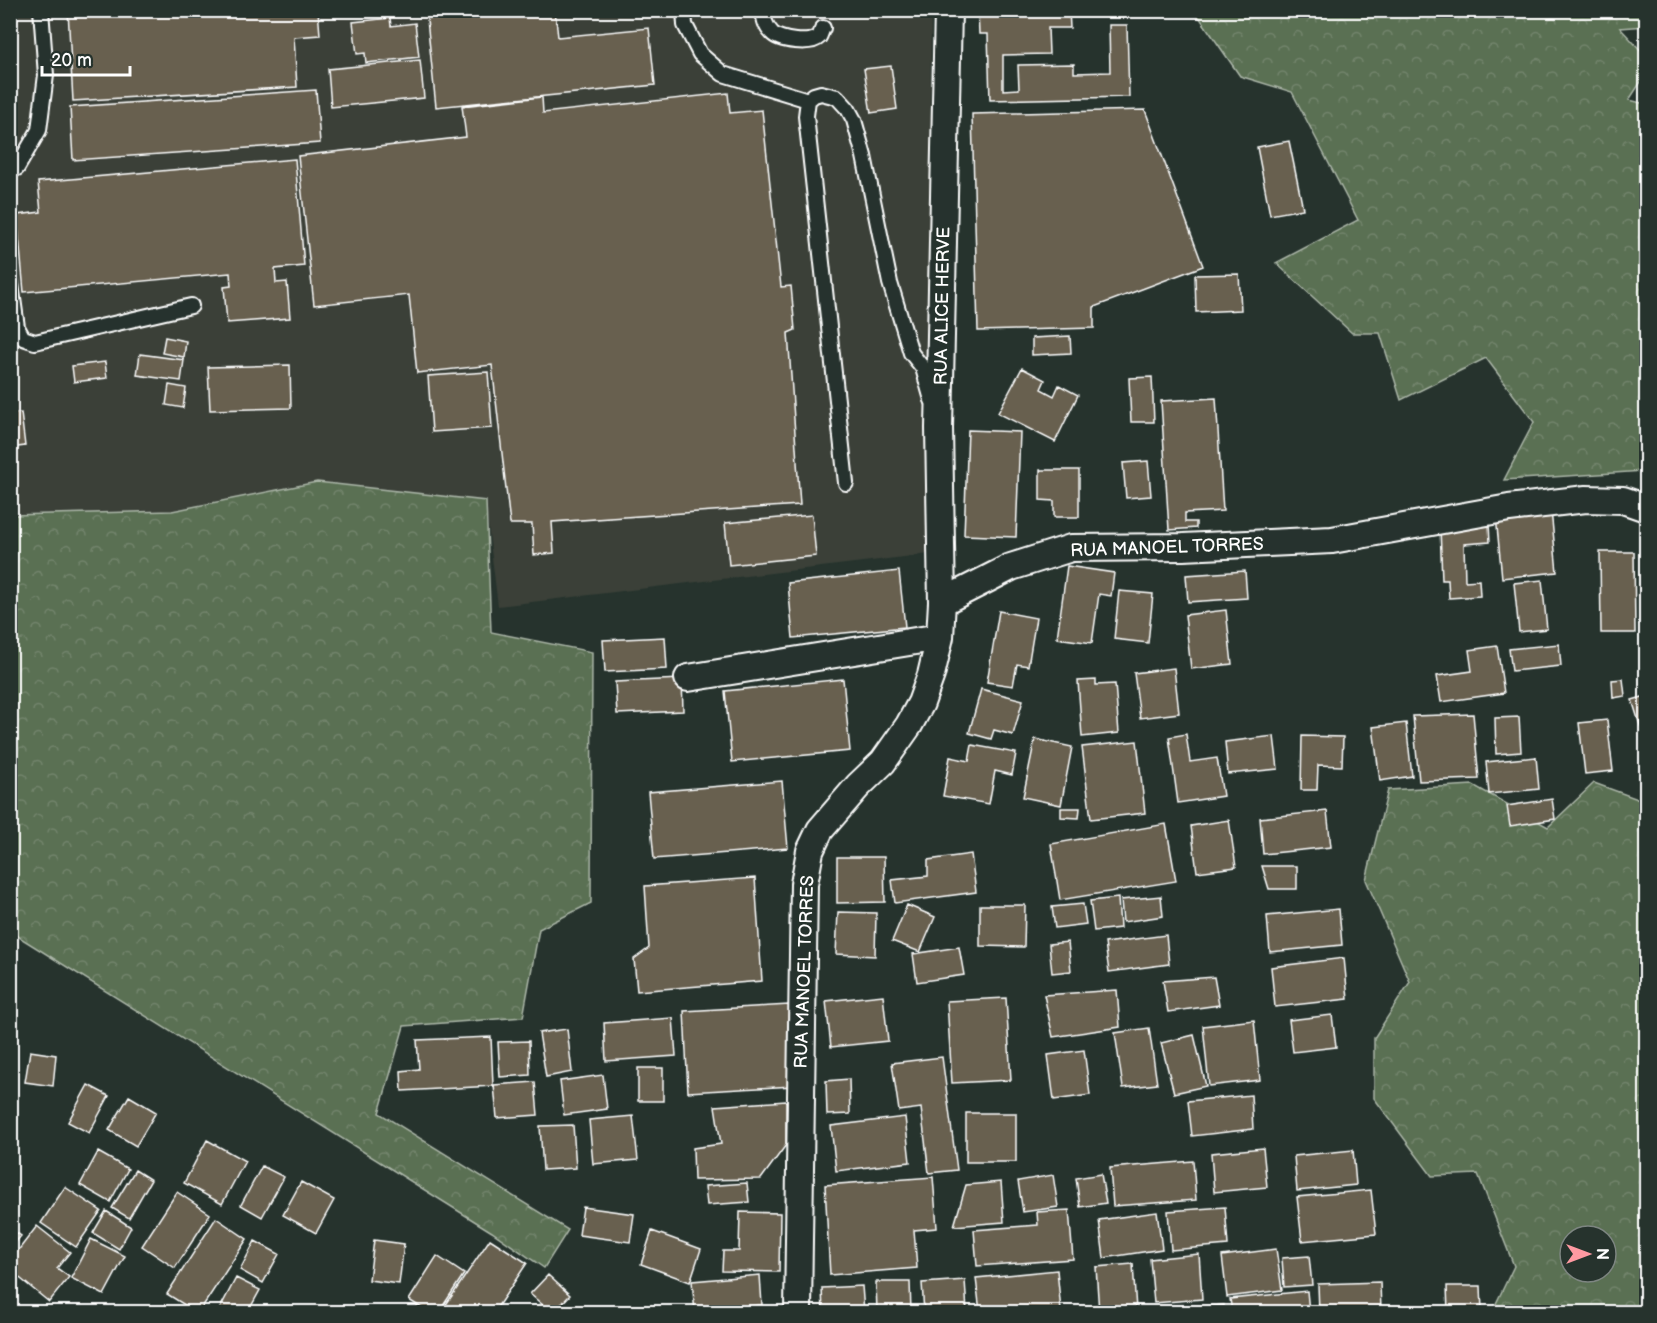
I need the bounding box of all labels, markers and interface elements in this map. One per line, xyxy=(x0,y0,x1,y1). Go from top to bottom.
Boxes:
scale bar xyxy=(42,39,130,77)
text: 20 m xyxy=(51,50,92,71)
street label: RUA ALICE HERVE xyxy=(931,226,954,385)
street label: RUA MANOEL TORRES xyxy=(1070,534,1264,561)
street label: RUA MANOEL TORRES xyxy=(791,875,818,1069)
north arrow xyxy=(1558,1224,1618,1284)
text: N xyxy=(1592,1248,1611,1260)

